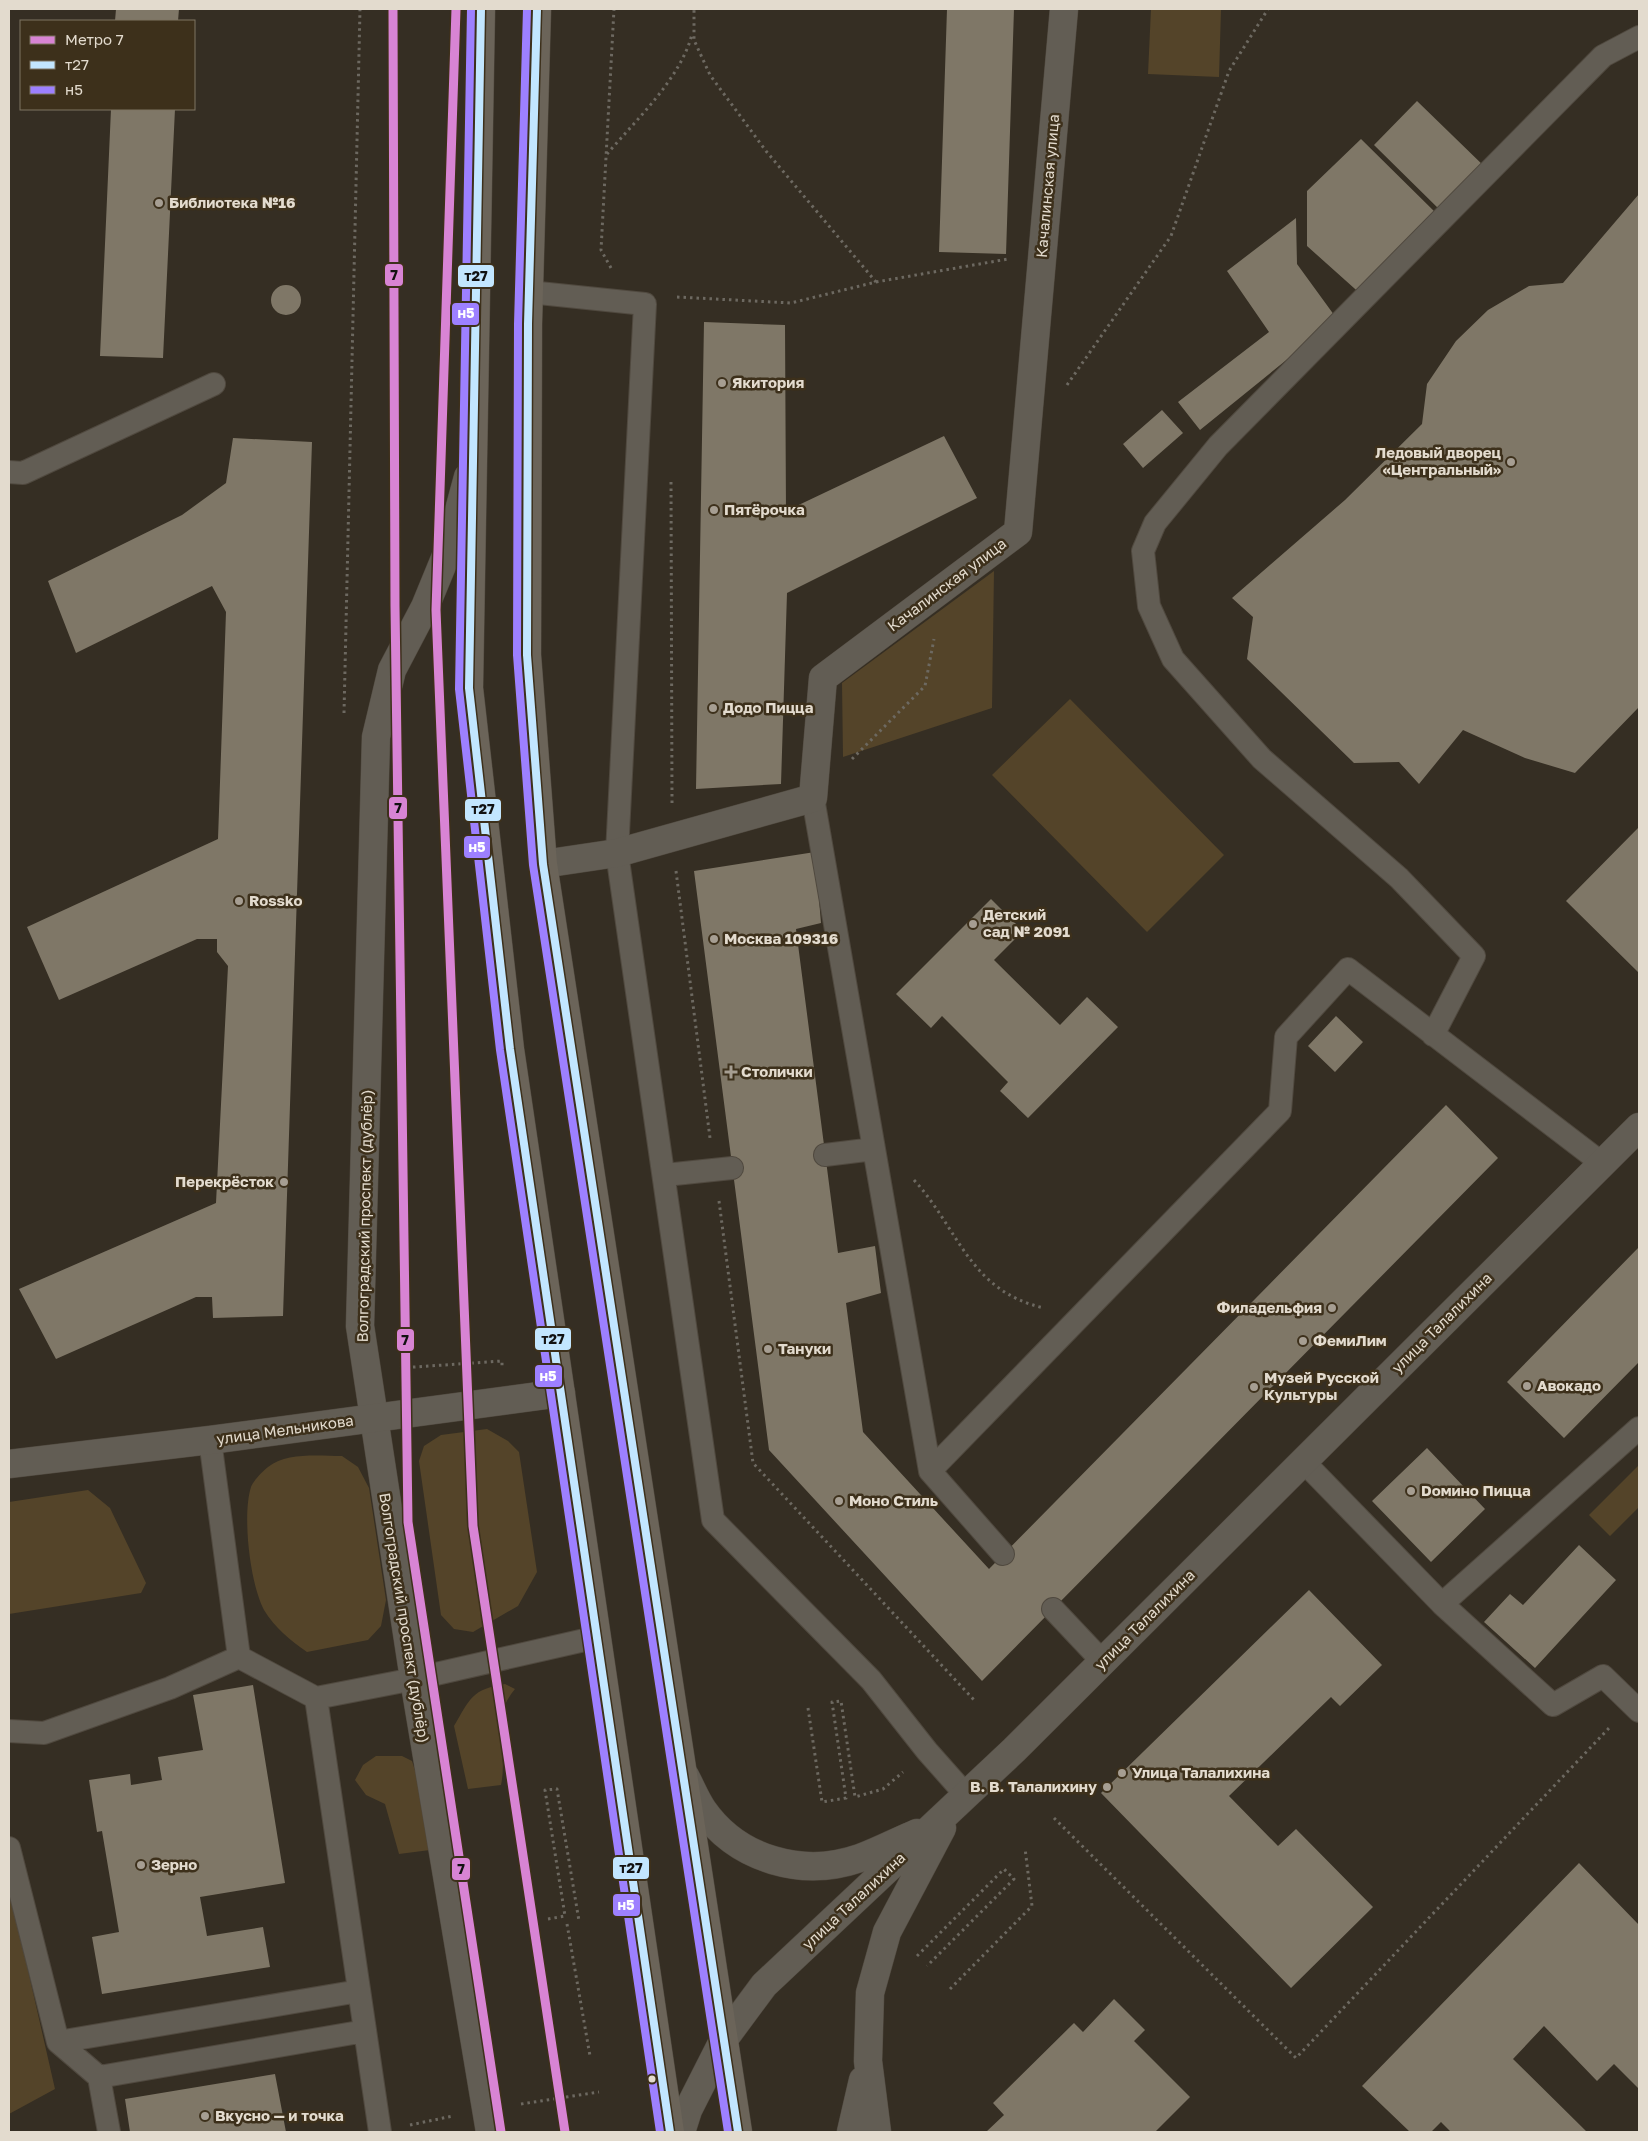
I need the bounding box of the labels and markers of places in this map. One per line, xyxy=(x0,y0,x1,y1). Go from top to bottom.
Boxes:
place label: Библиотека №16 xyxy=(169,193,296,211)
marker: Библиотека №16 xyxy=(153,197,165,209)
place label: Якитория xyxy=(732,373,804,391)
marker: Якитория xyxy=(716,377,728,389)
place label: Ледовый дворец «Центральный» xyxy=(1375,443,1502,478)
marker: Ледовый дворец «Центральный» xyxy=(1505,456,1517,468)
place label: Пятёрочка xyxy=(724,500,805,518)
marker: Пятёрочка xyxy=(708,504,720,516)
place label: Додо Пицца xyxy=(723,698,814,716)
marker: Додо Пицца xyxy=(707,702,719,714)
place label: Rossko xyxy=(249,891,302,909)
marker: Rossko xyxy=(233,895,245,907)
place label: Детский сад № 2091 xyxy=(983,905,1070,940)
marker: Детский сад № 2091 xyxy=(967,918,979,930)
place label: Москва 109316 xyxy=(724,929,838,947)
marker: Москва 109316 xyxy=(708,933,720,945)
place label: Столички xyxy=(741,1062,813,1080)
marker: Столички xyxy=(725,1066,737,1078)
place label: Перекрёсток xyxy=(175,1172,274,1190)
marker: Перекрёсток xyxy=(278,1176,290,1188)
place label: Филадельфия xyxy=(1216,1298,1322,1316)
marker: Филадельфия xyxy=(1326,1302,1338,1314)
place label: ФемиЛим xyxy=(1313,1331,1387,1349)
marker: ФемиЛим xyxy=(1297,1335,1309,1347)
place label: Тануки xyxy=(778,1339,831,1357)
marker: Тануки xyxy=(762,1343,774,1355)
place label: Музей Русской Культуры xyxy=(1264,1368,1379,1403)
place label: Авокадо xyxy=(1537,1376,1601,1394)
marker: Авокадо xyxy=(1521,1380,1533,1392)
marker: Музей Русской Культуры xyxy=(1248,1381,1260,1393)
place label: Dомино Пицца xyxy=(1421,1481,1531,1499)
marker: Dомино Пицца xyxy=(1405,1485,1417,1497)
place label: Моно Стиль xyxy=(849,1491,938,1509)
marker: Моно Стиль xyxy=(833,1495,845,1507)
place label: Улица Талалихина xyxy=(1132,1763,1270,1781)
marker: Улица Талалихина xyxy=(1116,1767,1128,1779)
place label: В. В. Талалихину xyxy=(970,1777,1097,1795)
marker: В. В. Талалихину xyxy=(1101,1781,1113,1793)
place label: Зерно xyxy=(151,1855,197,1873)
marker: Зерно xyxy=(135,1859,147,1871)
unlabelled marker xyxy=(647,2074,657,2084)
place label: Вкусно — и точка xyxy=(215,2106,344,2124)
marker: Вкусно — и точка xyxy=(199,2110,211,2122)

